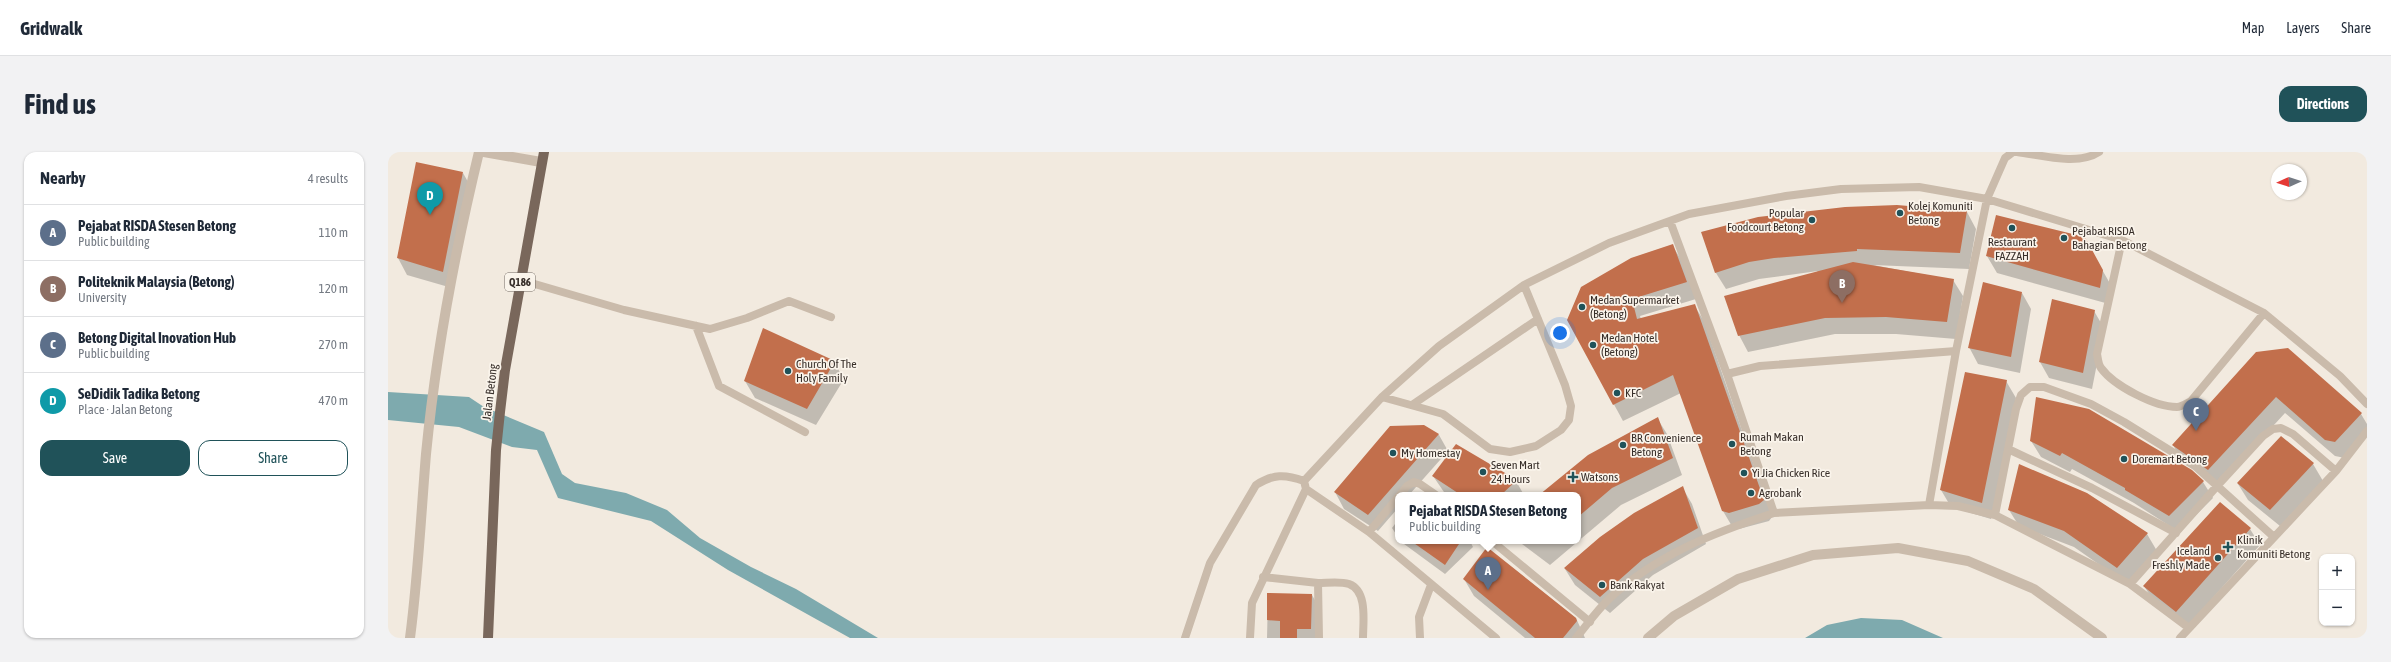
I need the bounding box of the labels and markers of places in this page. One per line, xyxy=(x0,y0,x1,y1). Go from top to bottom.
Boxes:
pin: D xyxy=(417,182,443,215)
place label: Kolej Komuniti Betong xyxy=(1908,199,1973,227)
place label: Popular Foodcourt Betong xyxy=(1727,206,1805,234)
marker: Kolej Komuniti Betong xyxy=(1895,208,1905,218)
marker: Popular Foodcourt Betong xyxy=(1807,215,1817,225)
marker: Restaurant FAZZAH xyxy=(2007,223,2017,233)
place label: Pejabat RISDA Bahagian Betong xyxy=(2072,224,2148,252)
marker: Pejabat RISDA Bahagian Betong xyxy=(2059,233,2069,243)
place label: Restaurant FAZZAH xyxy=(1988,235,2037,263)
pin: B xyxy=(1829,270,1855,303)
place label: Medan Supermarket (Betong) xyxy=(1590,293,1680,321)
marker: Medan Supermarket (Betong) xyxy=(1577,302,1587,312)
place label: Medan Hotel (Betong) xyxy=(1601,331,1659,359)
marker: Medan Hotel (Betong) xyxy=(1588,340,1598,350)
place label: Church Of The Holy Family xyxy=(796,357,857,385)
marker: Church Of The Holy Family xyxy=(783,366,793,376)
place label: KFC xyxy=(1625,386,1642,400)
marker: KFC xyxy=(1612,388,1622,398)
pin: C xyxy=(2183,398,2209,431)
place label: Rumah Makan Betong xyxy=(1740,430,1804,458)
place label: BR Convenience Betong xyxy=(1631,431,1701,459)
marker: Rumah Makan Betong xyxy=(1727,439,1737,449)
marker: BR Convenience Betong xyxy=(1618,440,1628,450)
place label: My Homestay xyxy=(1401,446,1461,460)
marker: My Homestay xyxy=(1388,448,1398,458)
place label: Doremart Betong xyxy=(2132,452,2208,466)
marker: Doremart Betong xyxy=(2119,454,2129,464)
place label: Seven Mart 24 Hours xyxy=(1491,458,1540,486)
place label: Yi Jia Chicken Rice xyxy=(1752,466,1830,480)
marker: Seven Mart 24 Hours xyxy=(1478,467,1488,477)
marker: Yi Jia Chicken Rice xyxy=(1739,468,1749,478)
place label: Watsons xyxy=(1581,470,1618,484)
marker: Watsons xyxy=(1568,472,1578,482)
place label: Agrobank xyxy=(1759,486,1802,500)
marker: Agrobank xyxy=(1746,488,1756,498)
place label: Klinik Komuniti Betong xyxy=(2237,533,2311,561)
marker: Klinik Komuniti Betong xyxy=(2222,541,2234,553)
place label: Iceland Freshly Made xyxy=(2152,544,2210,572)
marker: Iceland Freshly Made xyxy=(2213,553,2223,563)
pin: A xyxy=(1475,557,1501,590)
place label: Bank Rakyat xyxy=(1610,578,1665,592)
marker: Bank Rakyat xyxy=(1597,580,1607,590)

